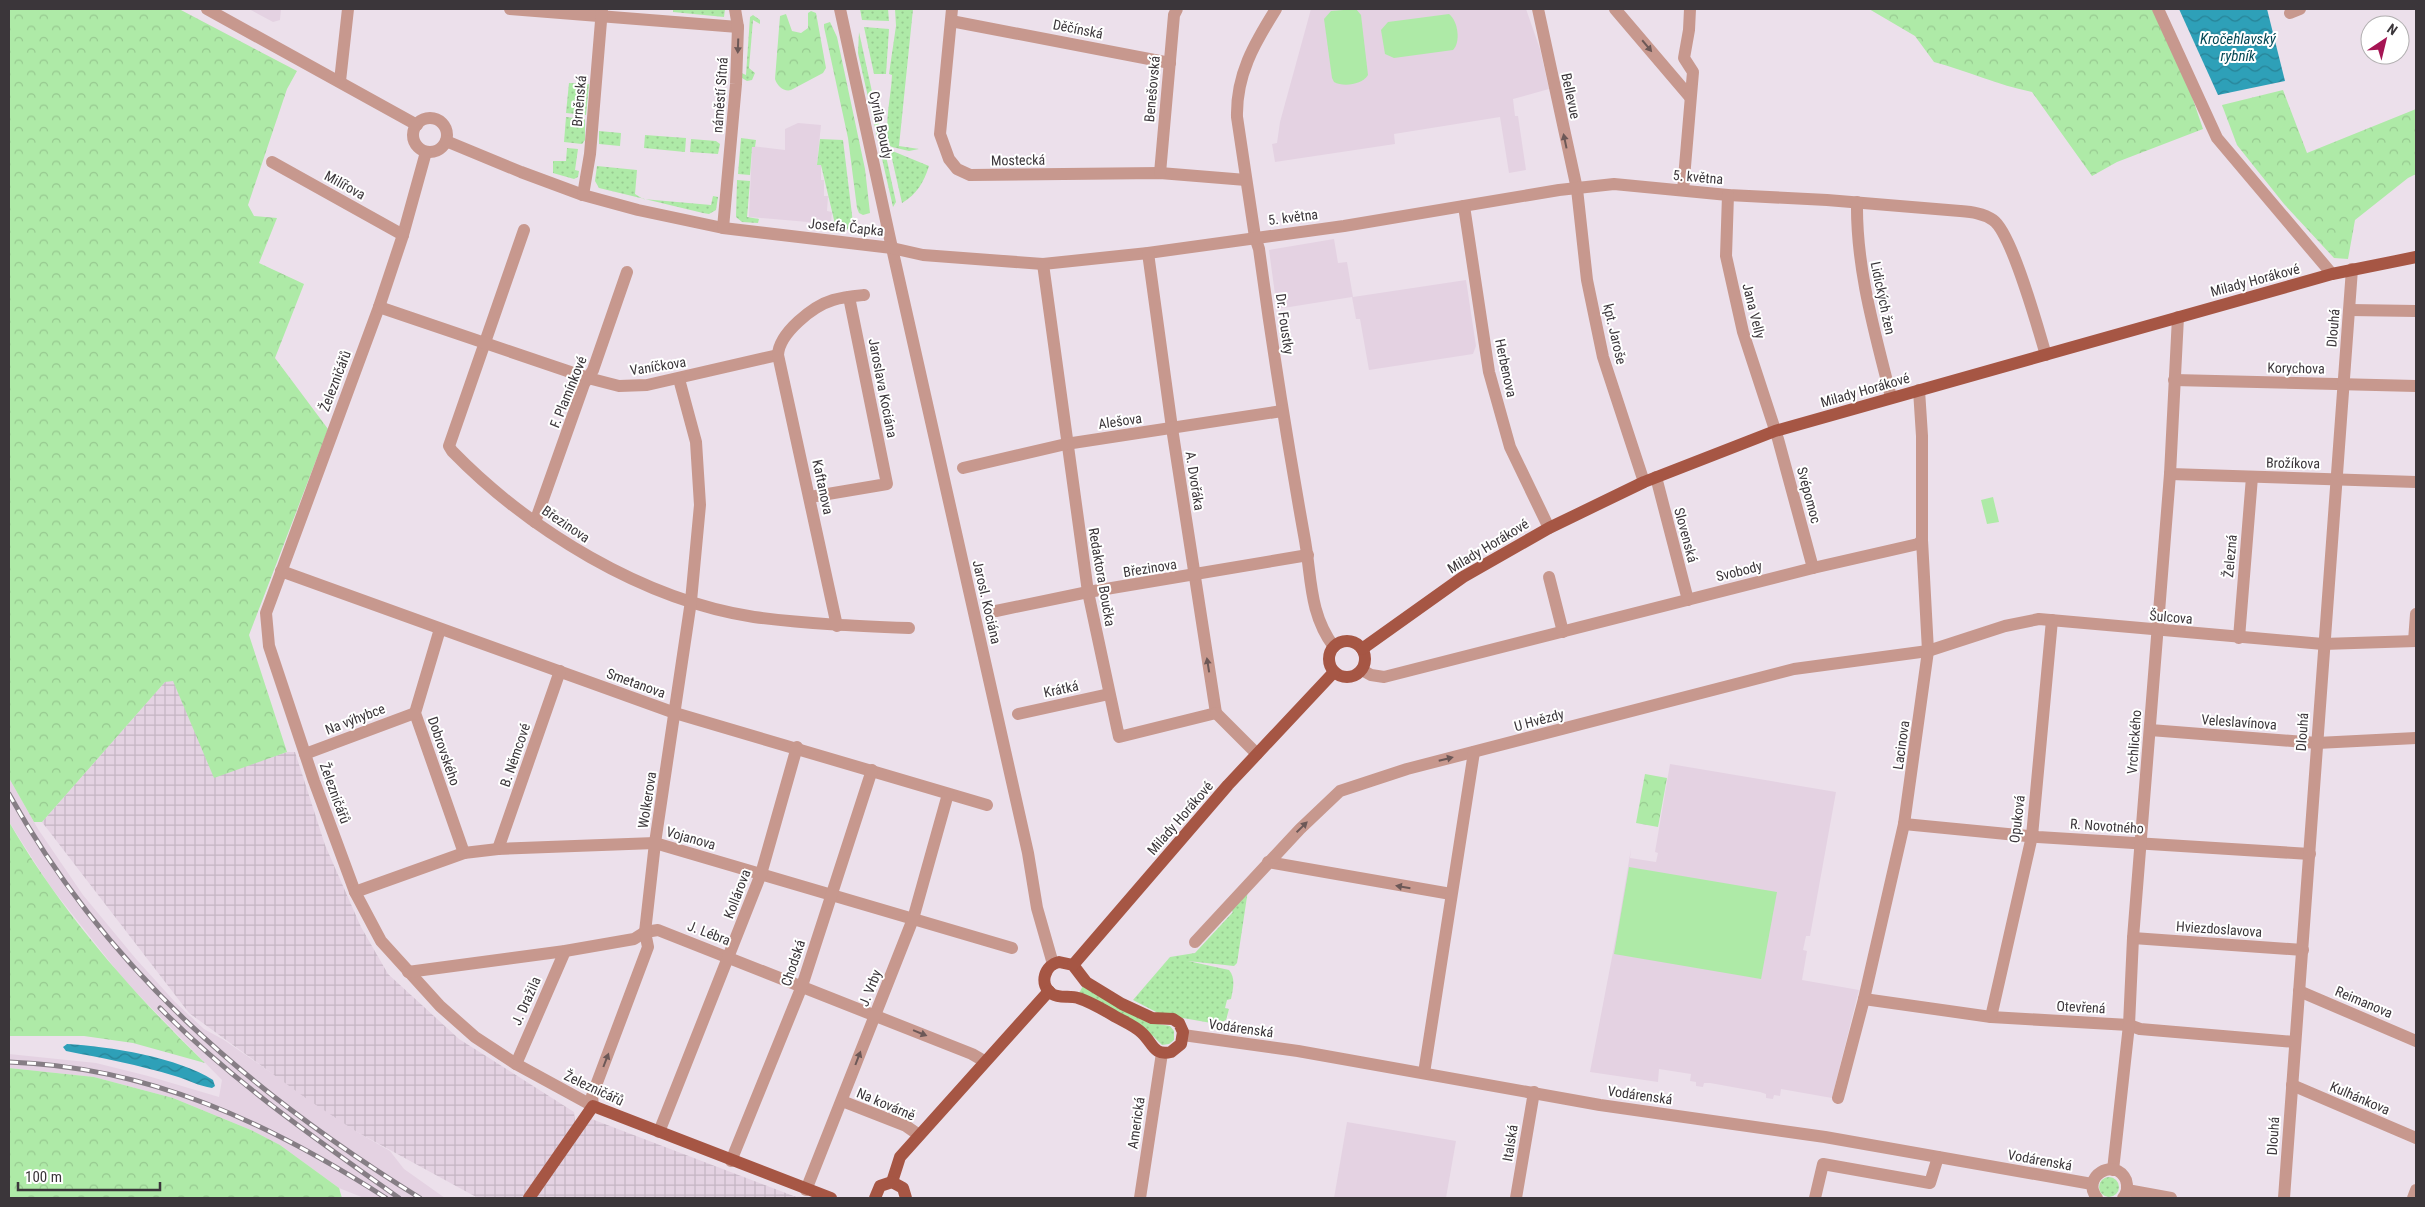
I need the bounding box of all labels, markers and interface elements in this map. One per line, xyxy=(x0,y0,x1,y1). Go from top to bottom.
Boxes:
north arrow xyxy=(2360,15,2410,65)
street label: Děčínská xyxy=(1052,16,1104,42)
text: N xyxy=(2384,20,2401,38)
water label: Kročehlavský rybník xyxy=(2200,30,2277,65)
one-way arrow xyxy=(733,38,741,54)
one-way arrow xyxy=(1641,40,1652,52)
street label: Benešovská xyxy=(1141,55,1163,123)
street label: náměstí Sítná xyxy=(709,57,731,133)
street label: Bellevue xyxy=(1558,72,1584,121)
street label: Brněnská xyxy=(569,75,589,127)
street label: Cyrila Boudy xyxy=(866,90,896,160)
one-way arrow xyxy=(1561,133,1569,149)
street label: Mostecká xyxy=(991,152,1045,168)
street label: Milířova xyxy=(322,167,368,203)
street label: 5. května xyxy=(1672,167,1724,187)
street label: 5. května xyxy=(1267,206,1319,228)
street label: Josefa Čapka xyxy=(808,214,885,239)
street label: Lidických žen xyxy=(1867,260,1899,336)
street label: Milady Horákové xyxy=(2209,260,2302,300)
street label: Jana Velly xyxy=(1739,282,1769,341)
street label: Dr. Foustky xyxy=(1273,292,1297,356)
street label: kpt. Jaroše xyxy=(1600,302,1630,366)
street label: Dlouhá xyxy=(2323,308,2343,348)
street label: Jaroslava Kociána xyxy=(866,337,900,439)
street label: Herbenova xyxy=(1492,337,1520,399)
street label: Železničářů xyxy=(315,348,354,414)
street label: F. Plamínkové xyxy=(546,353,590,430)
street label: Vaníčkova xyxy=(629,354,687,378)
street label: Korychova xyxy=(2267,360,2325,376)
street label: Milady Horákové xyxy=(1819,370,1912,410)
street label: Alešova xyxy=(1097,410,1143,432)
street label: A. Dvořáka xyxy=(1182,450,1208,512)
street label: Brožíkova xyxy=(2266,455,2320,471)
street label: Kaftanova xyxy=(809,458,837,516)
street label: Svépomoc xyxy=(1794,465,1824,525)
street label: Březinova xyxy=(539,502,593,546)
street label: Slovenská xyxy=(1671,506,1701,564)
street label: Milady Horákové xyxy=(1445,515,1532,577)
street label: Redaktora Boučka xyxy=(1085,526,1119,628)
street label: Železná xyxy=(2219,534,2240,578)
street label: Březinova xyxy=(1122,556,1178,580)
street label: Svobody xyxy=(1714,558,1764,584)
street label: Jarosl. Kociána xyxy=(970,559,1004,645)
street label: Šulcova xyxy=(2149,606,2193,627)
one-way arrow xyxy=(1204,656,1212,672)
street label: Smetanova xyxy=(604,665,668,701)
street label: Krátká xyxy=(1042,677,1080,701)
street label: Na výhybce xyxy=(323,700,388,738)
street label: U Hvězdy xyxy=(1512,706,1566,734)
street label: Vrchlického xyxy=(2124,709,2144,775)
street label: Veleslavínova xyxy=(2201,711,2277,733)
street label: Dlouhá xyxy=(2293,712,2311,752)
street label: Dobrovského xyxy=(425,714,463,788)
street label: Lacinova xyxy=(1890,719,1912,771)
street label: B. Němcové xyxy=(497,721,533,789)
one-way arrow xyxy=(1438,755,1453,763)
street label: Železničářů xyxy=(317,760,354,826)
street label: Wolkerova xyxy=(635,771,659,829)
street label: Milady Horákové xyxy=(1144,778,1216,858)
street label: Opuková xyxy=(2006,794,2028,844)
street label: R. Novotného xyxy=(2069,815,2145,837)
one-way arrow xyxy=(1296,821,1308,833)
street label: Vojanova xyxy=(664,823,718,853)
street label: Kollárova xyxy=(720,867,754,921)
one-way arrow xyxy=(1395,882,1411,890)
street label: J. Lébra xyxy=(685,918,733,948)
street label: Hviezdoslavova xyxy=(2176,918,2262,940)
street label: Chodská xyxy=(778,938,808,988)
street label: J. Vrby xyxy=(855,967,885,1009)
street label: J. Dražila xyxy=(508,974,544,1028)
street label: Reimanova xyxy=(2333,983,2395,1021)
street label: Otevřená xyxy=(2056,998,2106,1016)
street label: Vodárenská xyxy=(1208,1016,1274,1040)
one-way arrow xyxy=(913,1030,928,1037)
one-way arrow xyxy=(855,1051,863,1065)
one-way arrow xyxy=(602,1053,610,1067)
street label: Železničářů xyxy=(562,1066,627,1109)
street label: Kulhánkova xyxy=(2328,1078,2392,1118)
street label: Vodárenská xyxy=(1607,1083,1673,1107)
street label: Na kovárně xyxy=(854,1085,918,1124)
street label: Americká xyxy=(1124,1096,1148,1150)
street label: Dlouhá xyxy=(2264,1116,2282,1156)
street label: Italská xyxy=(1499,1123,1521,1163)
street label: Vodárenská xyxy=(2007,1146,2073,1174)
scale bar xyxy=(18,1160,160,1192)
text: 100 m xyxy=(25,1168,62,1186)

